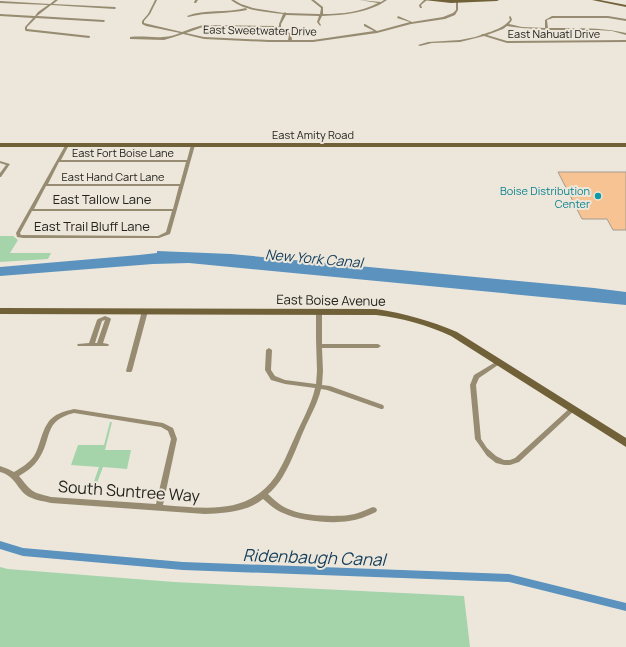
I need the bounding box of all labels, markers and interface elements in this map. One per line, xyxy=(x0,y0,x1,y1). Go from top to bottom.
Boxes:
street label: East Sweetwater Drive xyxy=(203,22,318,39)
street label: East Nahuatl Drive xyxy=(508,26,601,41)
street label: East Amity Road xyxy=(272,127,354,142)
street label: East Fort Boise Lane xyxy=(72,145,175,160)
street label: East Hand Cart Lane xyxy=(62,169,165,184)
place label: Boise Distribution Center xyxy=(500,183,590,211)
street label: East Tallow Lane xyxy=(53,190,152,208)
marker: Boise Distribution Center xyxy=(593,191,603,201)
street label: East Trail Bluff Lane xyxy=(34,217,150,235)
water label: New York Canal xyxy=(264,244,365,272)
street label: East Boise Avenue xyxy=(276,290,386,310)
street label: South Suntree Way xyxy=(57,475,201,507)
water label: Ridenbaugh Canal xyxy=(242,543,388,571)

